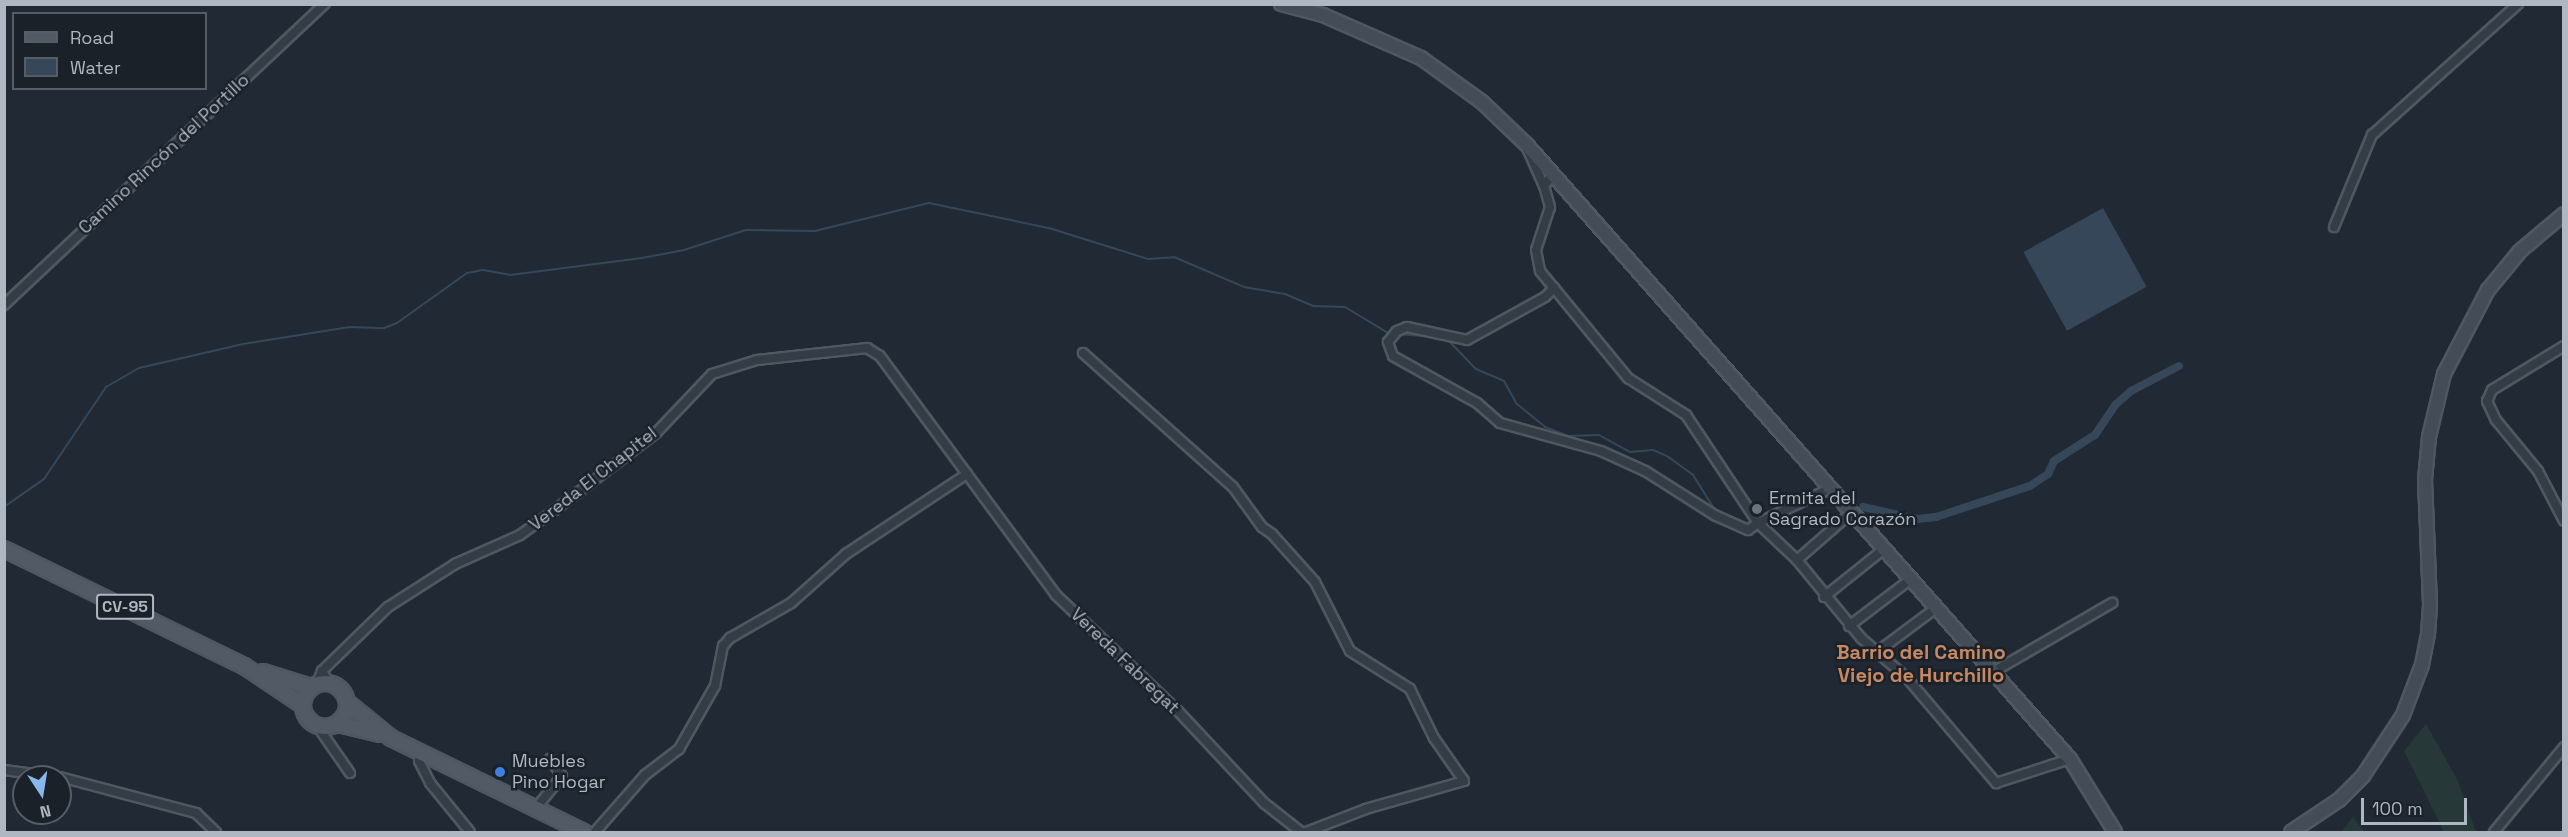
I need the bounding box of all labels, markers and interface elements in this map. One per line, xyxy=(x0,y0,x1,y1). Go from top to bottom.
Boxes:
legend xyxy=(12,12,207,90)
text: Road xyxy=(70,26,114,49)
text: Water xyxy=(70,56,121,79)
street label: Camino Rincón del Portillo xyxy=(74,69,254,239)
street label: Vereda El Chapitel xyxy=(525,422,661,536)
place label: Ermita del Sagrado Corazón xyxy=(1769,488,1916,530)
marker: Ermita del Sagrado Corazón xyxy=(1750,502,1764,516)
road number: CV-95 xyxy=(95,594,155,620)
street label: Vereda Fabregat xyxy=(1066,604,1184,718)
district label: Barrio del Camino Viejo de Hurchillo xyxy=(1836,640,2006,687)
place label: Muebles Pino Hogar xyxy=(512,751,606,794)
north arrow xyxy=(12,765,72,825)
marker: Muebles Pino Hogar xyxy=(493,765,507,779)
scale bar xyxy=(2364,786,2470,824)
text: 100 m xyxy=(2372,797,2423,820)
text: N xyxy=(38,800,53,823)

